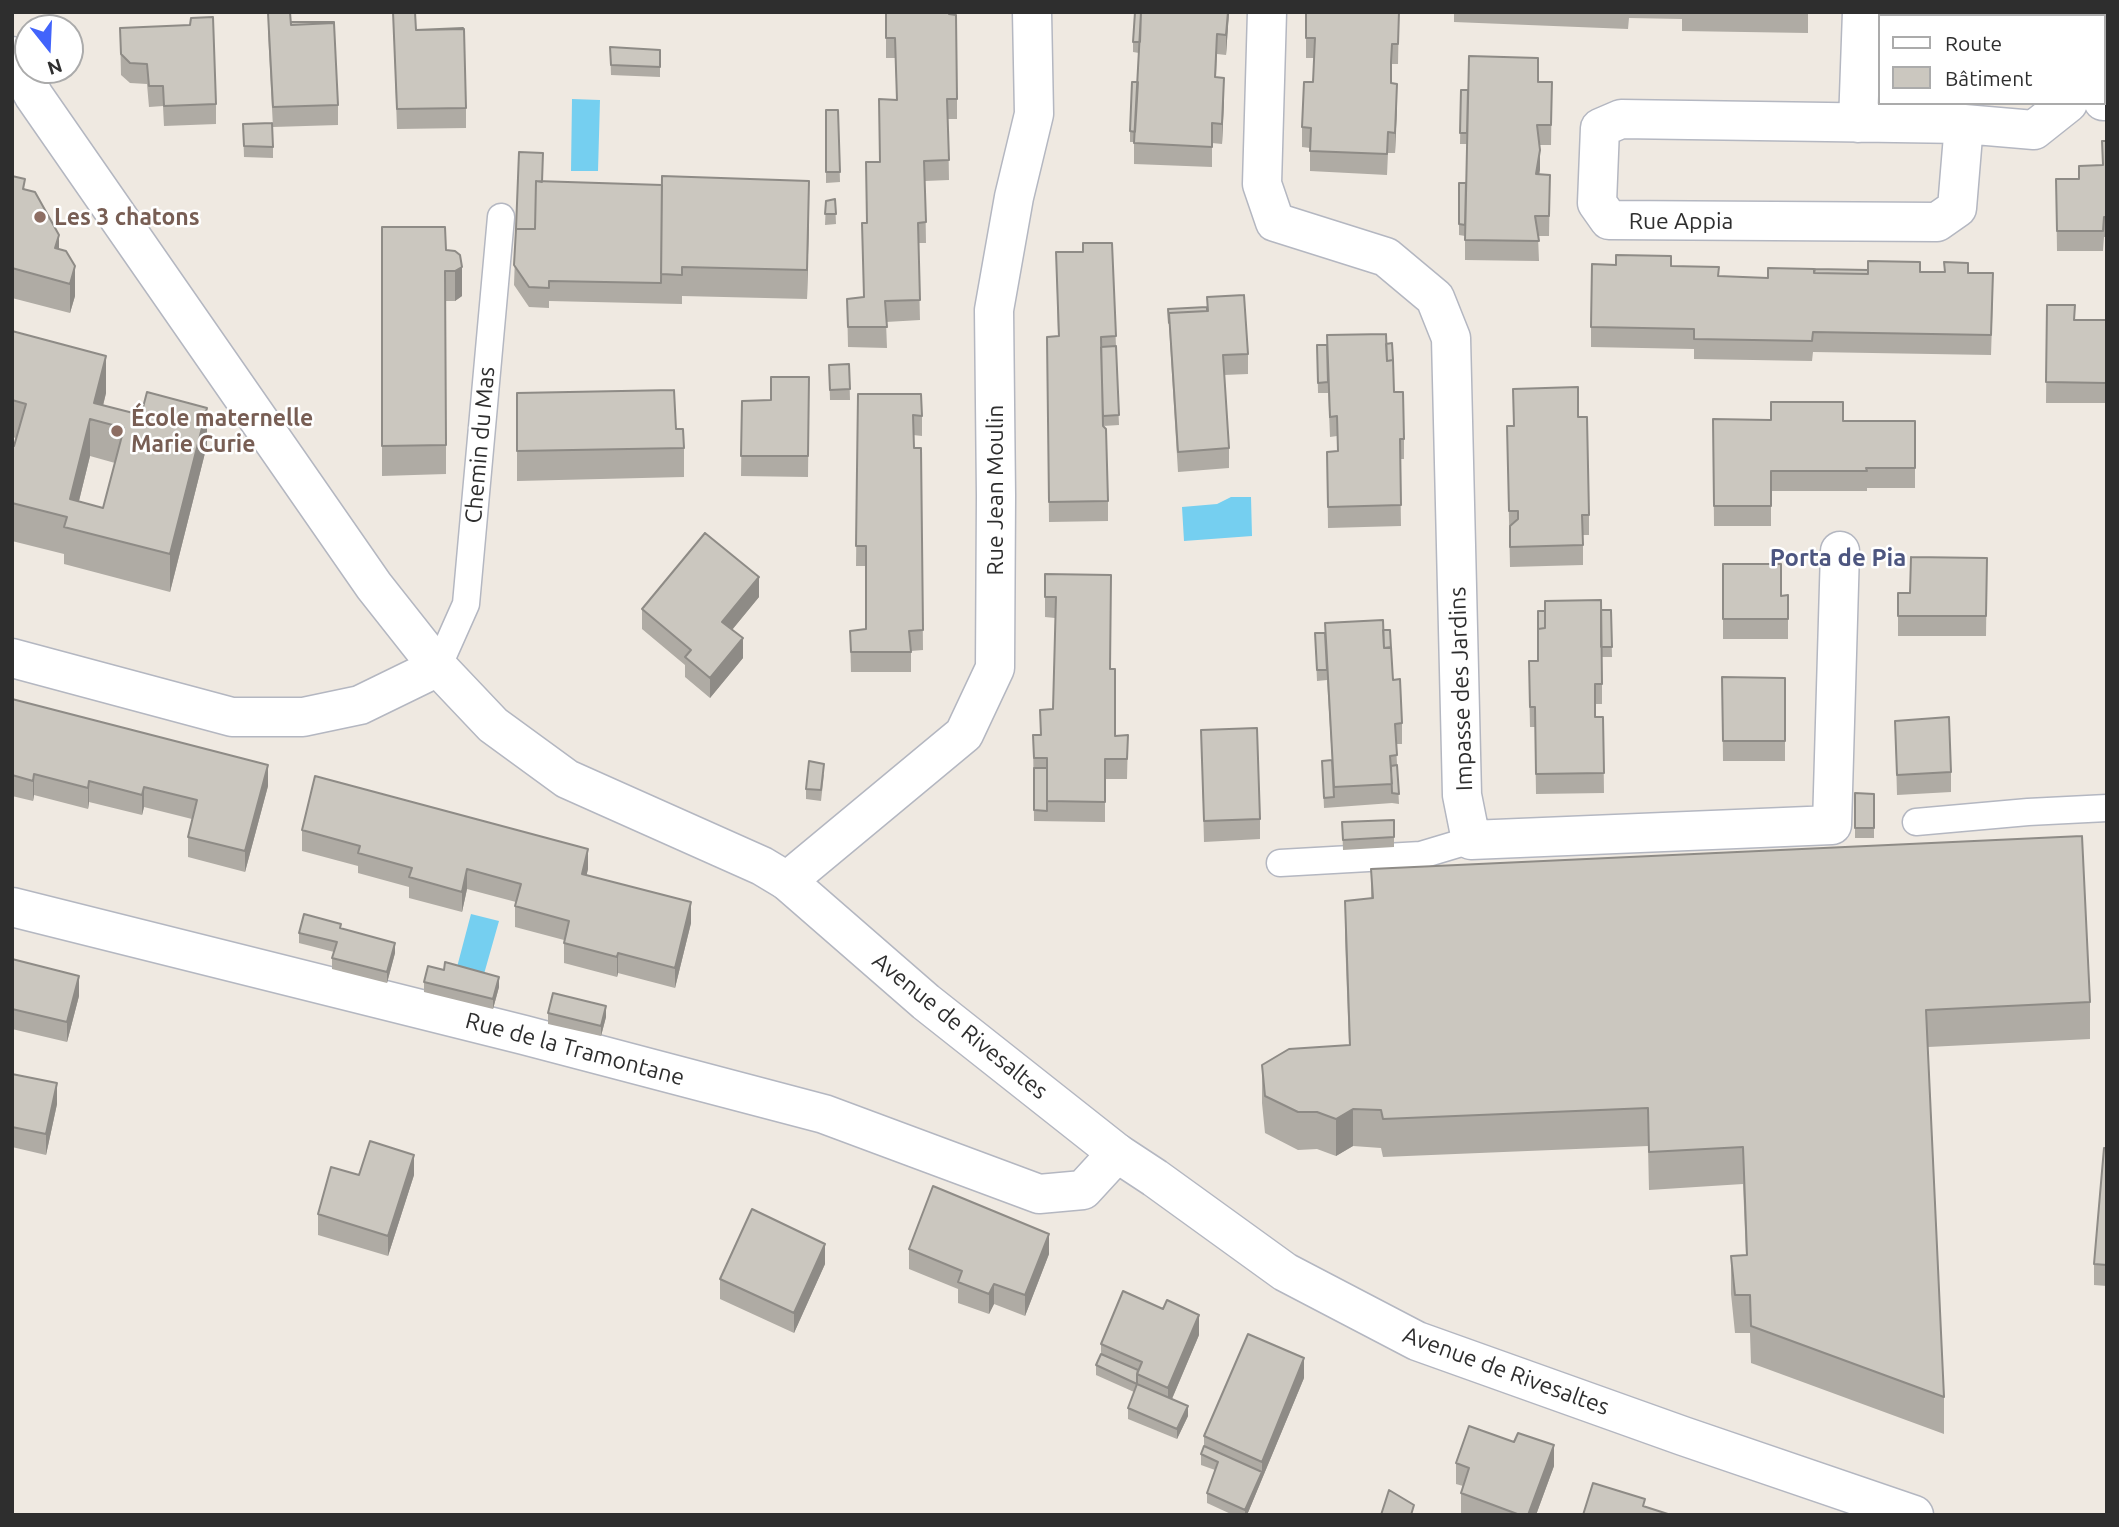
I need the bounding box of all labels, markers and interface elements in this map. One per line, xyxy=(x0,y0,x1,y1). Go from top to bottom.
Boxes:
north arrow xyxy=(14,14,84,84)
legend xyxy=(1878,14,2105,105)
text: Route xyxy=(1945,31,2002,55)
text: N xyxy=(45,54,65,80)
text: Bâtiment xyxy=(1945,66,2032,90)
place label: Les 3 chatons xyxy=(54,203,200,231)
street label: Rue Appia xyxy=(1629,207,1733,235)
marker: Les 3 chatons xyxy=(32,209,48,225)
street label: Chemin du Mas xyxy=(459,365,501,525)
place label: École maternelle Marie Curie xyxy=(131,404,313,458)
street label: Rue Jean Moulin xyxy=(981,405,1009,575)
marker: École maternelle Marie Curie xyxy=(109,423,125,439)
district label: Porta de Pia xyxy=(1770,544,1906,572)
street label: Impasse des Jardins xyxy=(1444,586,1478,792)
street label: Avenue de Rivesaltes xyxy=(867,947,1053,1105)
street label: Rue de la Tramontane xyxy=(462,1006,688,1092)
street label: Avenue de Rivesaltes xyxy=(1399,1321,1613,1421)

